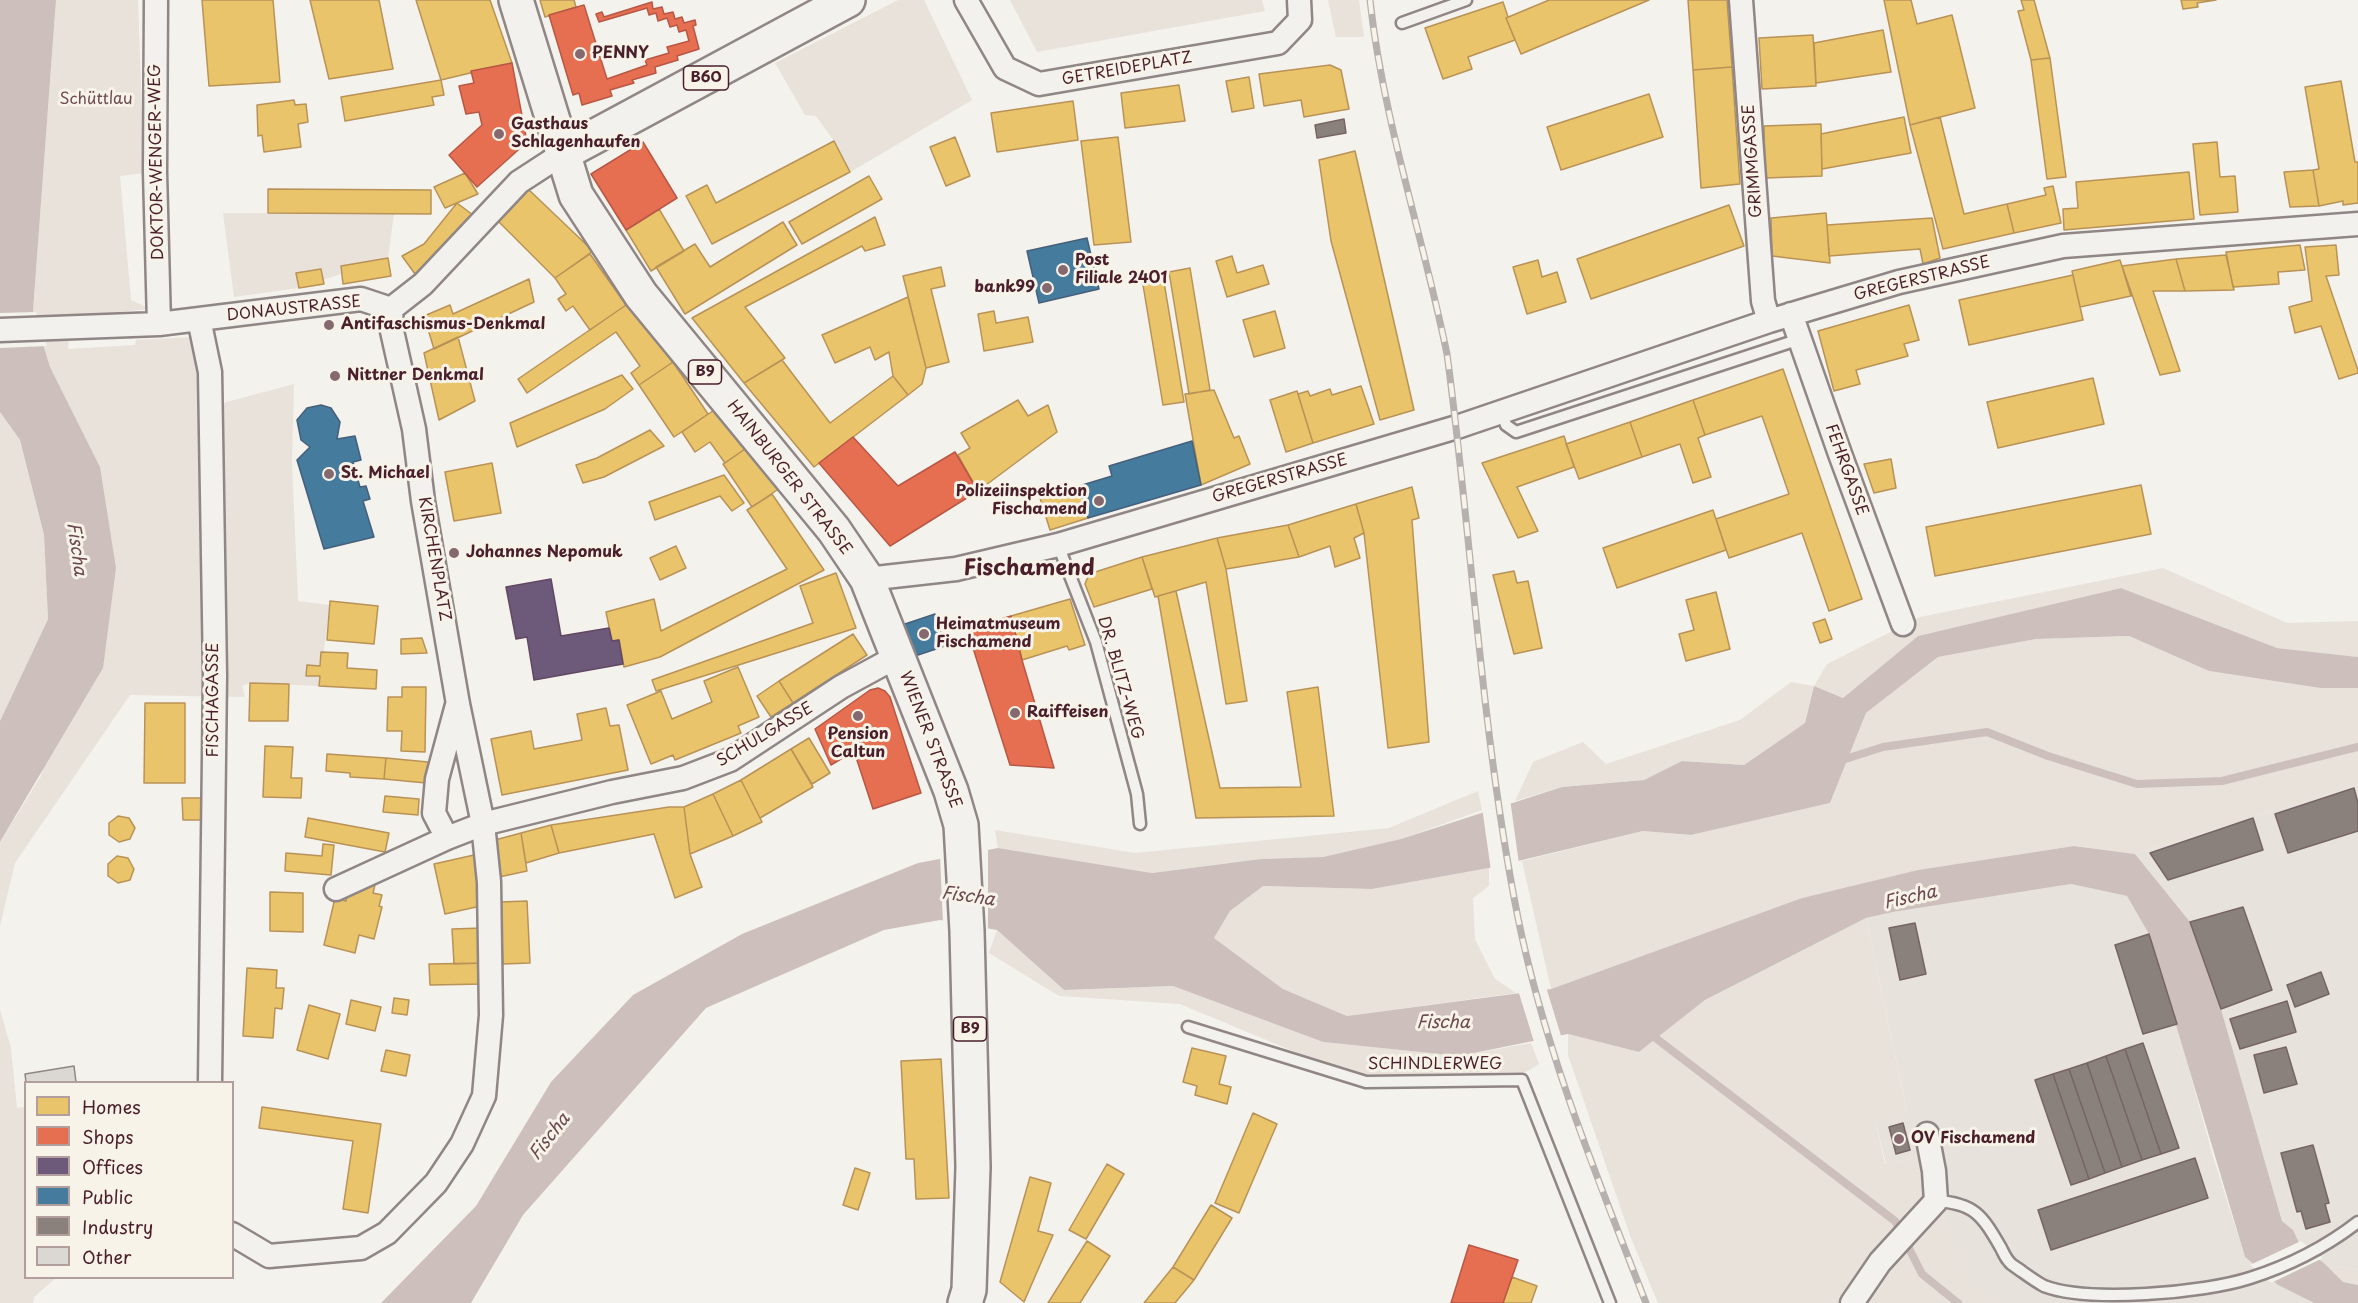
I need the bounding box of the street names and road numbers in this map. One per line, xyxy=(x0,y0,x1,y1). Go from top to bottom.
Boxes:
street label: GETREIDEPLATZ xyxy=(1060,48,1194,90)
street label: DOKTOR-WENGER-WEG xyxy=(146,64,168,260)
road number: B60 xyxy=(684,66,728,90)
street label: GRIMMGASSE xyxy=(1739,104,1767,218)
street label: GREGERSTRASSE xyxy=(1852,253,1992,305)
street label: DONAUSTRASSE xyxy=(226,292,362,326)
road number: B9 xyxy=(688,360,722,384)
street label: HAINBURGER STRASSE xyxy=(723,397,855,559)
street label: FEHRGASSE xyxy=(1821,422,1871,518)
street label: GREGERSTRASSE xyxy=(1210,450,1350,508)
street label: KIRCHENPLATZ xyxy=(414,495,454,623)
street label: DR. BLITZ-WEG xyxy=(1093,614,1147,742)
street label: FISCHAGASSE xyxy=(204,642,224,758)
street label: WIENER STRASSE xyxy=(895,669,965,811)
street label: SCHULGASSE xyxy=(713,699,817,771)
road number: B9 xyxy=(954,1017,986,1041)
street label: SCHINDLERWEG xyxy=(1368,1055,1502,1075)

